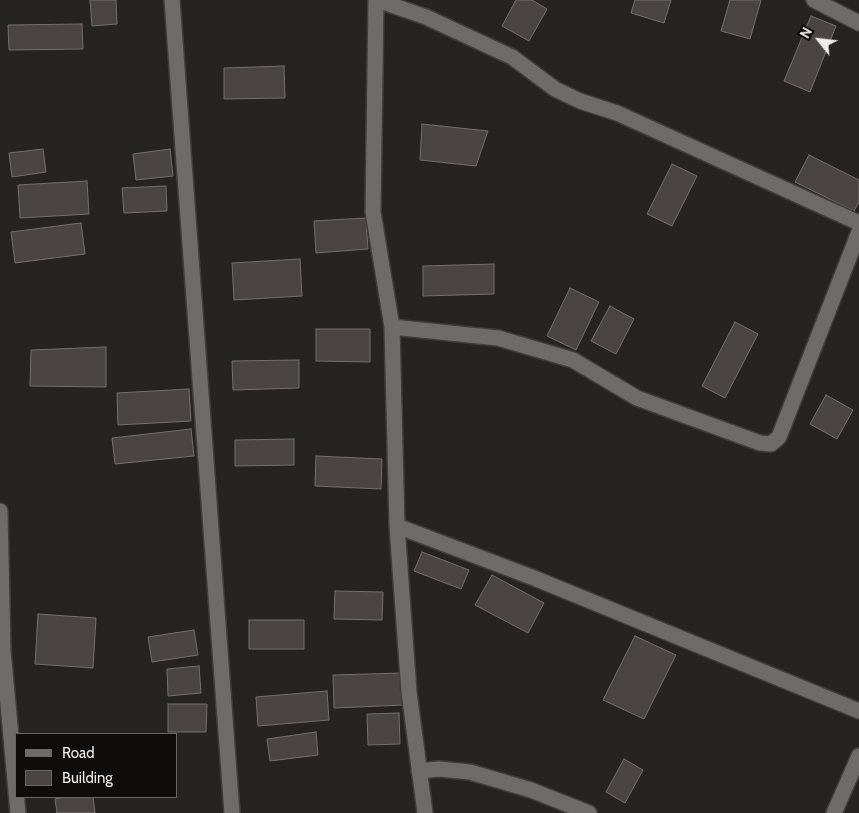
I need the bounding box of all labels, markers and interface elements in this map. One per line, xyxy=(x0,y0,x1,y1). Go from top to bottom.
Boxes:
north arrow xyxy=(794,15,844,65)
text: N xyxy=(796,24,816,41)
legend xyxy=(15,733,178,798)
text: Road xyxy=(62,744,95,762)
text: Building xyxy=(62,769,113,787)

